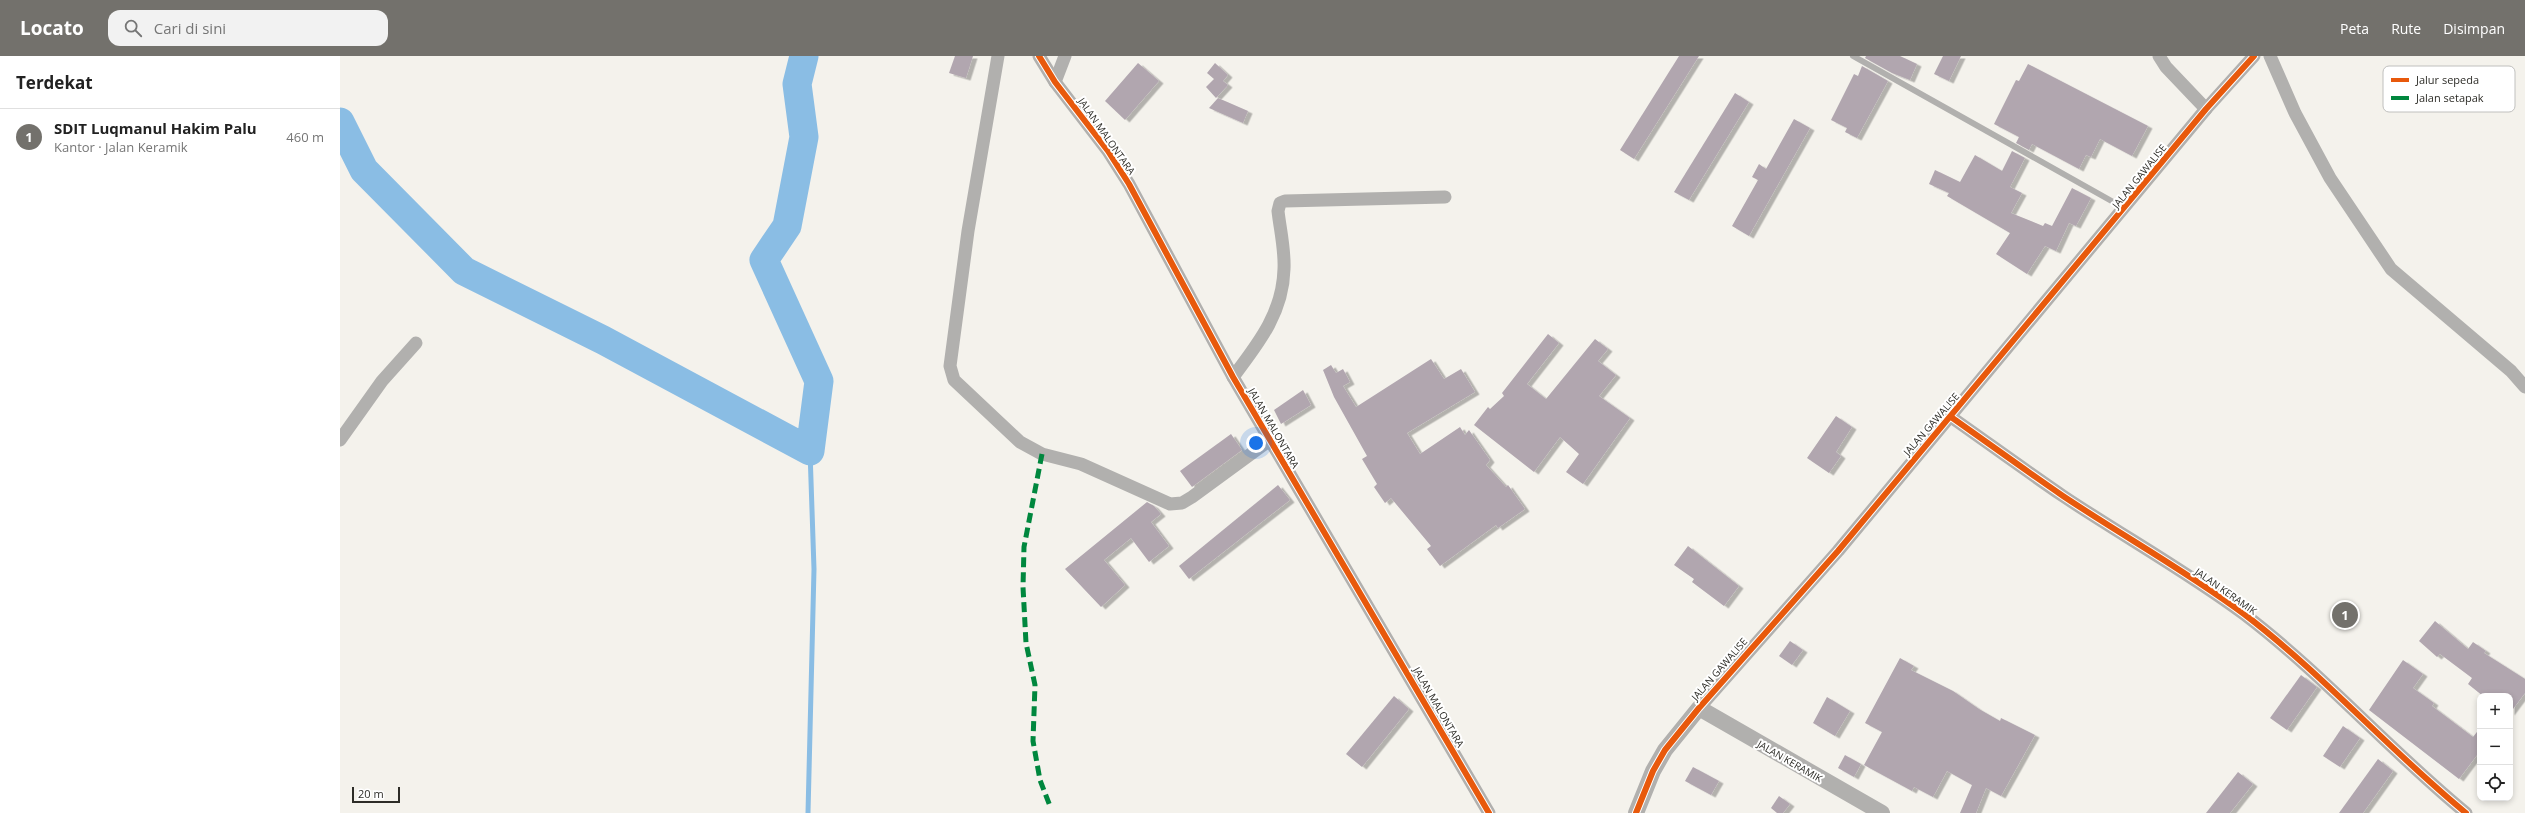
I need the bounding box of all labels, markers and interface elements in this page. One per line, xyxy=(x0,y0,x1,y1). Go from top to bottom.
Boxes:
search box xyxy=(108,10,388,46)
text: Locato xyxy=(20,15,84,41)
icon: search xyxy=(122,17,144,39)
text: Cari di sini xyxy=(154,18,226,38)
text: Peta xyxy=(2340,19,2369,38)
text: Rute xyxy=(2391,19,2421,38)
text: Disimpan xyxy=(2443,19,2505,38)
legend xyxy=(2383,66,2515,112)
text: Terdekat xyxy=(16,71,93,94)
text: Jalur sepeda xyxy=(2415,72,2479,87)
text: Jalan setapak xyxy=(2415,90,2484,105)
street label: JALAN MALONTARA xyxy=(1075,94,1139,178)
text: SDIT Luqmanul Hakim Palu xyxy=(54,118,257,138)
text: 1 xyxy=(25,128,33,146)
text: 460 m xyxy=(286,128,324,146)
text: Kantor · Jalan Keramik xyxy=(54,138,188,156)
street label: JALAN GAWALISE xyxy=(2108,141,2169,212)
street label: JALAN MALONTARA xyxy=(1245,384,1303,471)
street label: JALAN GAWALISE xyxy=(1899,390,1962,459)
your location xyxy=(1246,433,1266,453)
street label: JALAN KERAMIK xyxy=(2191,564,2261,618)
pin: 1 xyxy=(2332,600,2358,630)
street label: JALAN GAWALISE xyxy=(1687,635,1750,704)
street label: JALAN MALONTARA xyxy=(1410,663,1468,750)
map controls xyxy=(2477,693,2513,801)
button: + xyxy=(2477,693,2513,729)
button: − xyxy=(2477,729,2513,765)
street label: JALAN KERAMIK xyxy=(1754,736,1826,786)
button: locate xyxy=(2477,765,2513,801)
scale bar xyxy=(352,785,400,804)
text: 20 m xyxy=(358,786,384,801)

